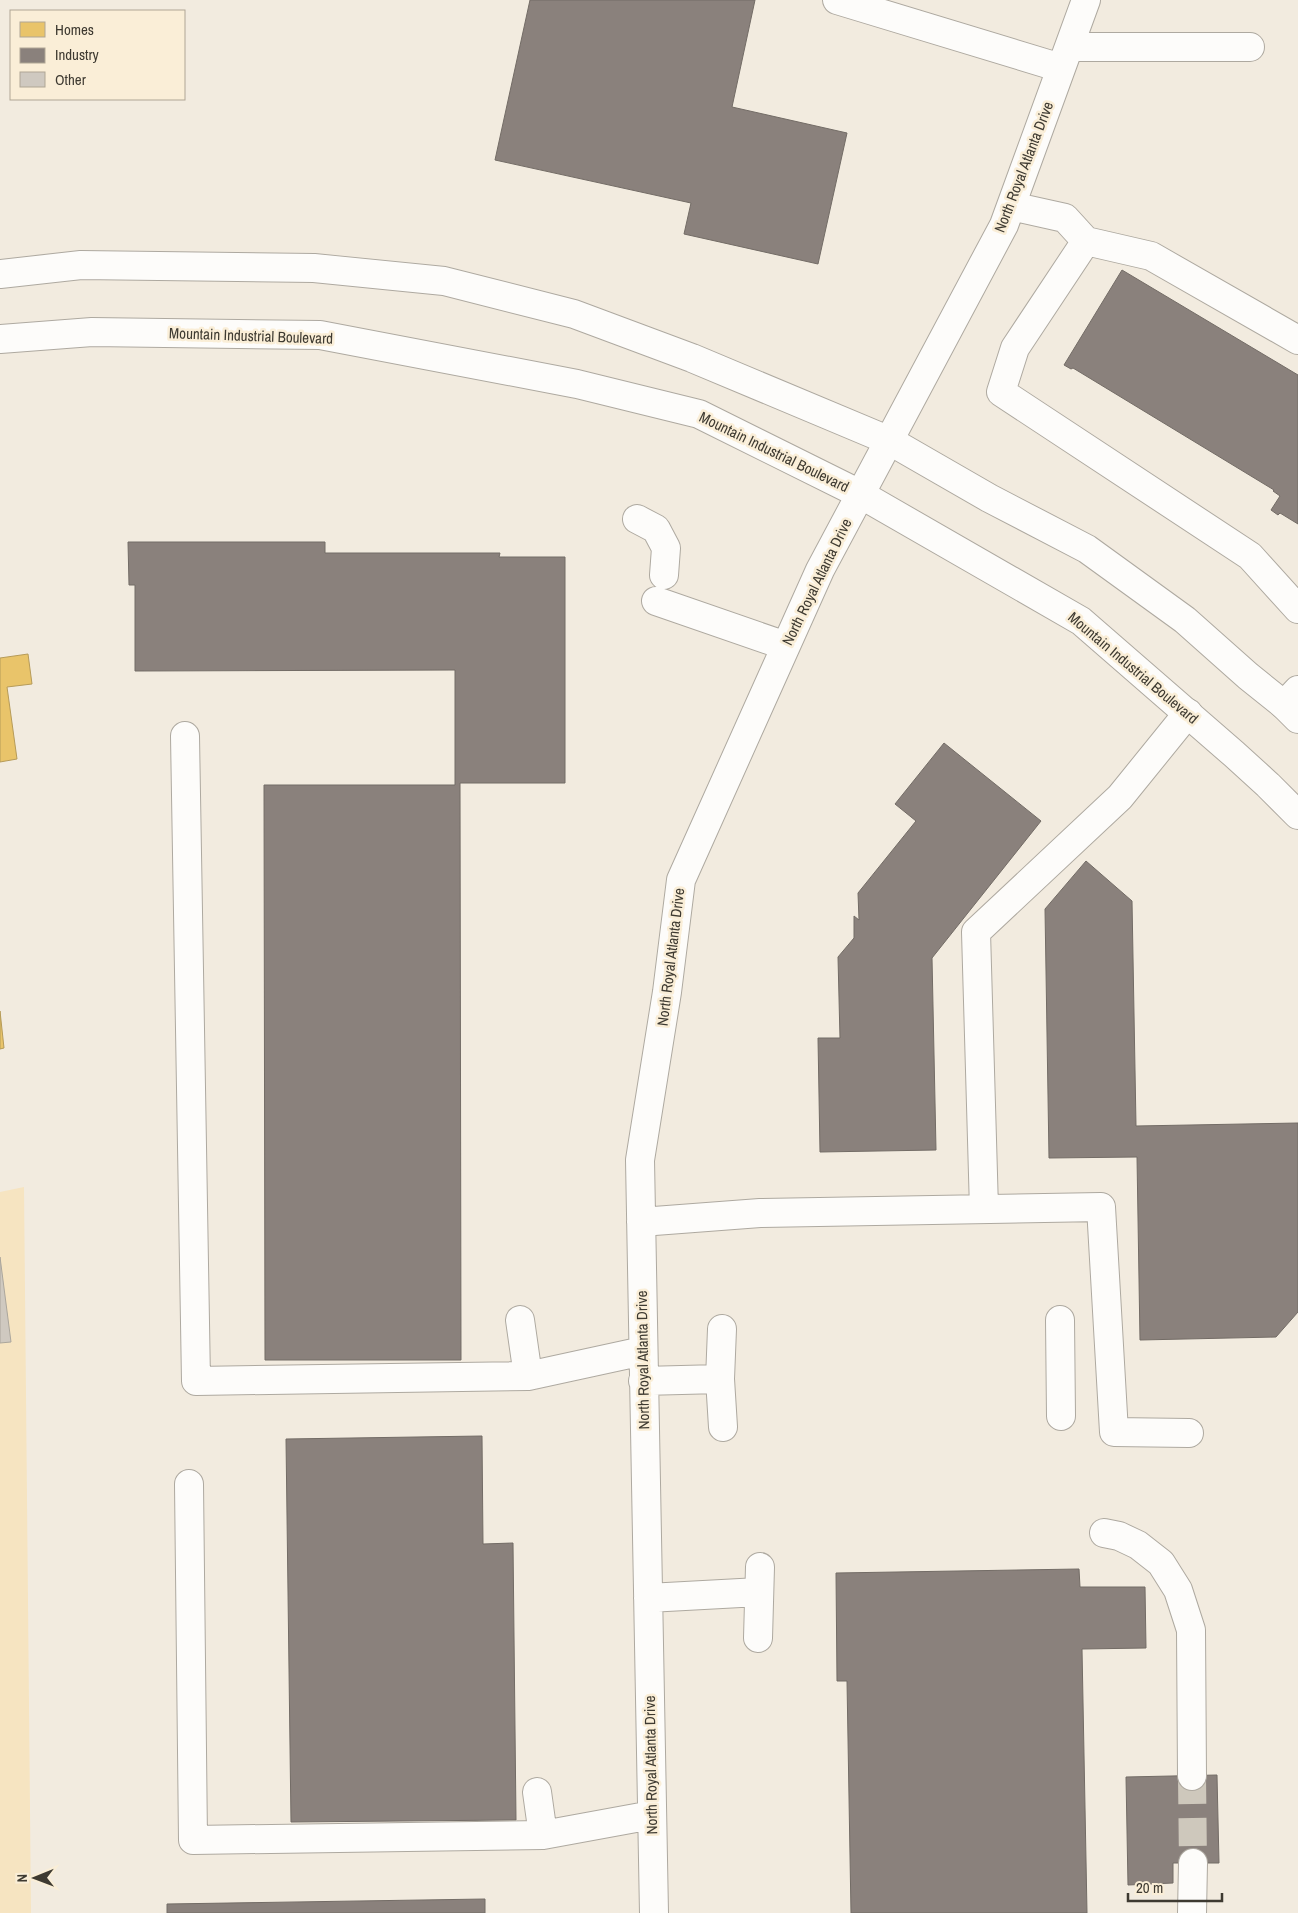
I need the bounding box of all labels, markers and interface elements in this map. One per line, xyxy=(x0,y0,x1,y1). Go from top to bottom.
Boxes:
legend xyxy=(10,10,185,100)
text: Homes xyxy=(55,19,94,40)
text: Industry xyxy=(55,44,100,65)
text: Other xyxy=(55,69,86,90)
street label: North Royal Atlanta Drive xyxy=(989,98,1058,235)
street label: Mountain Industrial Boulevard xyxy=(169,322,333,349)
street label: Mountain Industrial Boulevard xyxy=(696,406,853,497)
street label: North Royal Atlanta Drive xyxy=(777,515,856,649)
street label: Mountain Industrial Boulevard xyxy=(1064,607,1203,728)
street label: North Royal Atlanta Drive xyxy=(652,887,689,1027)
street label: North Royal Atlanta Drive xyxy=(631,1290,654,1430)
street label: North Royal Atlanta Drive xyxy=(639,1695,662,1835)
north arrow xyxy=(10,1853,60,1903)
scale bar xyxy=(1128,1870,1222,1902)
text: N xyxy=(13,1874,31,1883)
text: 20 m xyxy=(1136,1877,1163,1898)

